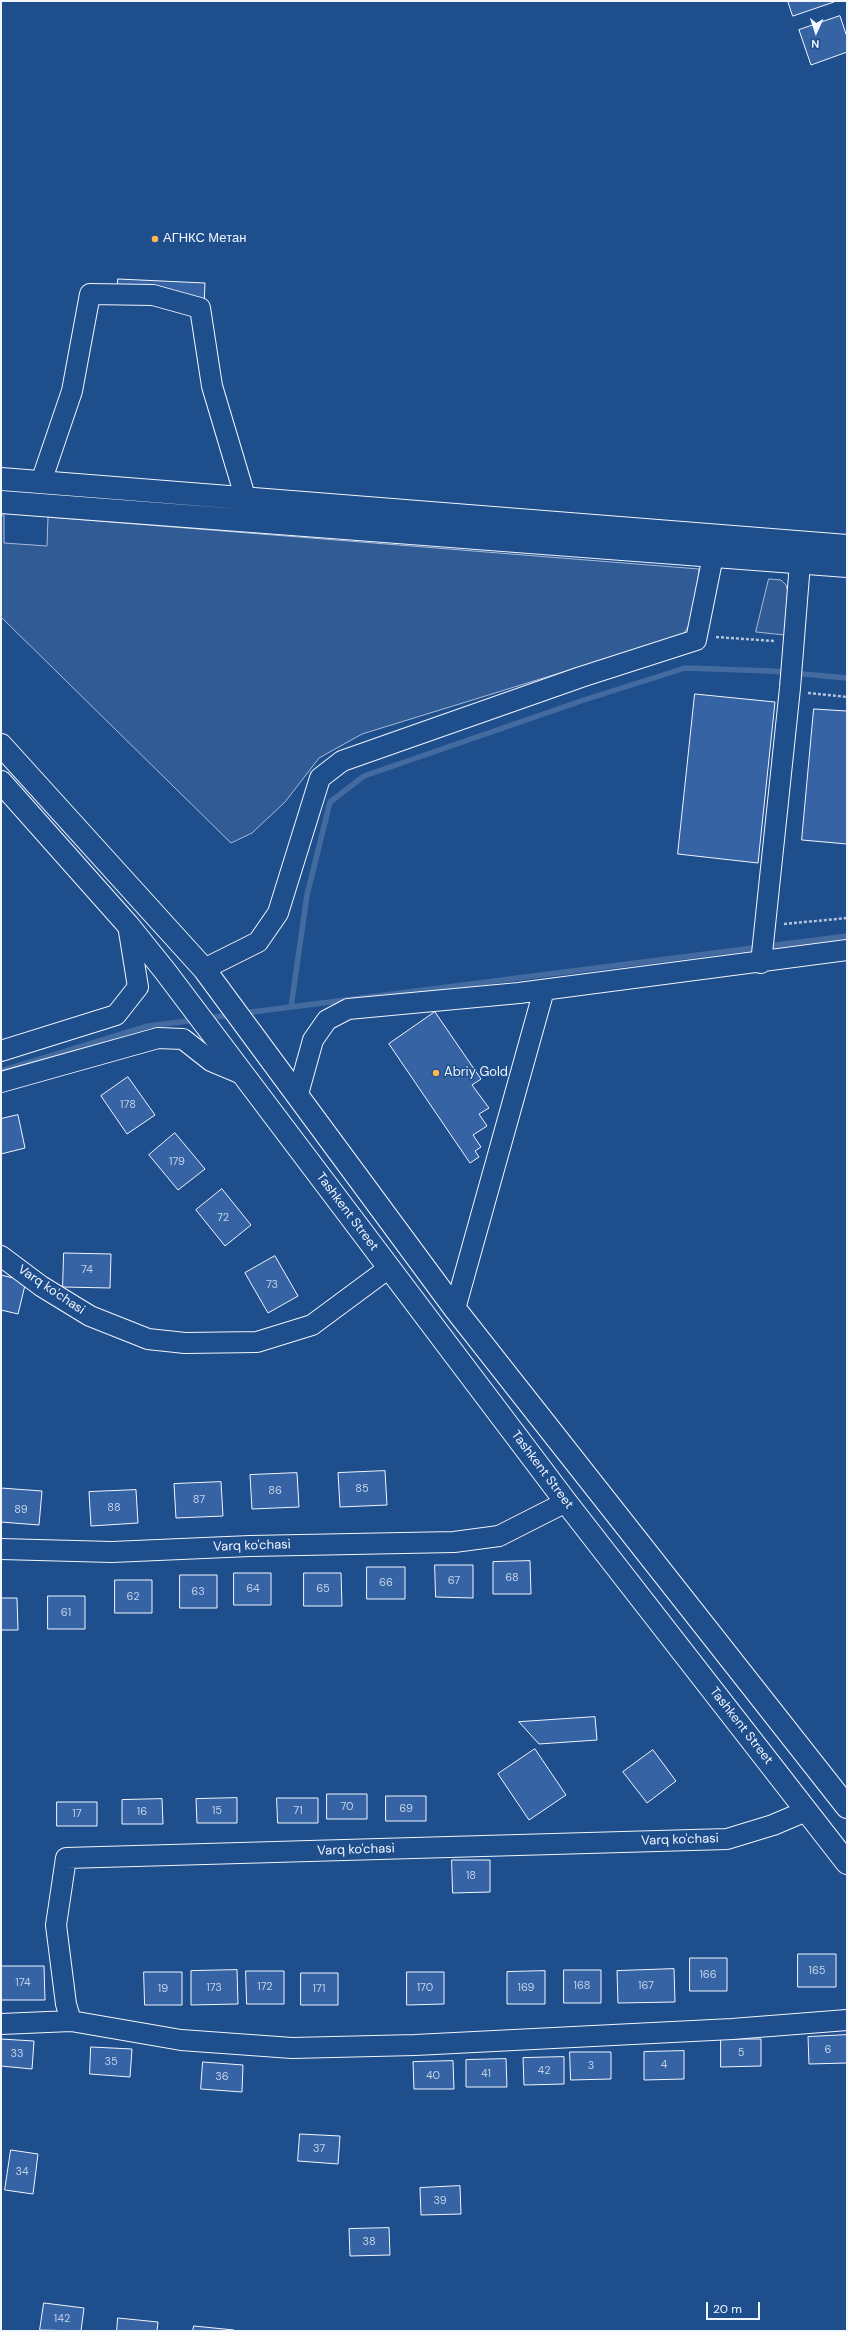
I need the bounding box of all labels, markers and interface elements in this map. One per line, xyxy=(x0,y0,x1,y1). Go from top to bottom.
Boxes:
north arrow xyxy=(796,12,836,52)
text: N xyxy=(811,37,820,51)
place label: АГНКС Метан xyxy=(163,231,246,247)
marker: АГНКС Метан xyxy=(150,234,160,244)
place label: Abriy Gold xyxy=(444,1065,508,1081)
marker: Abriy Gold xyxy=(431,1068,441,1078)
house number: 178 xyxy=(120,1098,136,1112)
house number: 179 xyxy=(169,1155,185,1169)
street label: Tashkent Street xyxy=(313,1170,381,1254)
house number: 72 xyxy=(217,1211,229,1225)
street label: Varq ko'chasi xyxy=(14,1262,88,1318)
house number: 74 xyxy=(81,1263,93,1277)
house number: 73 xyxy=(266,1278,278,1292)
street label: Tashkent Street xyxy=(508,1428,576,1512)
house number: 85 xyxy=(355,1482,369,1496)
house number: 86 xyxy=(268,1484,282,1498)
house number: 87 xyxy=(193,1493,205,1507)
house number: 88 xyxy=(107,1501,121,1515)
house number: 89 xyxy=(14,1503,28,1517)
street label: Varq ko'chasi xyxy=(213,1537,291,1555)
house number: 68 xyxy=(505,1571,519,1585)
house number: 67 xyxy=(448,1574,460,1588)
house number: 66 xyxy=(379,1576,393,1590)
house number: 64 xyxy=(246,1582,260,1596)
house number: 65 xyxy=(316,1582,330,1596)
house number: 63 xyxy=(191,1585,205,1599)
house number: 62 xyxy=(127,1590,139,1604)
house number: 61 xyxy=(61,1606,71,1620)
street label: Tashkent Street xyxy=(706,1684,776,1768)
house number: 70 xyxy=(340,1800,354,1814)
house number: 69 xyxy=(399,1802,413,1816)
house number: 15 xyxy=(212,1804,222,1818)
house number: 71 xyxy=(293,1804,303,1818)
house number: 16 xyxy=(137,1805,147,1819)
house number: 17 xyxy=(72,1807,82,1821)
street label: Varq ko'chasi xyxy=(641,1831,719,1849)
street label: Varq ko'chasi xyxy=(317,1841,395,1859)
house number: 18 xyxy=(466,1869,476,1883)
house number: 165 xyxy=(809,1964,825,1978)
house number: 166 xyxy=(699,1968,717,1982)
house number: 174 xyxy=(15,1976,31,1990)
house number: 168 xyxy=(573,1979,591,1993)
house number: 167 xyxy=(638,1979,654,1993)
house number: 172 xyxy=(257,1980,273,1994)
house number: 173 xyxy=(206,1981,222,1995)
house number: 170 xyxy=(417,1981,433,1995)
house number: 169 xyxy=(517,1981,535,1995)
house number: 19 xyxy=(158,1982,168,1996)
house number: 171 xyxy=(313,1982,325,1996)
house number: 6 xyxy=(825,2043,831,2057)
house number: 5 xyxy=(738,2046,744,2060)
house number: 33 xyxy=(10,2047,24,2061)
house number: 35 xyxy=(104,2055,118,2069)
house number: 4 xyxy=(661,2058,667,2072)
house number: 3 xyxy=(588,2059,594,2073)
house number: 42 xyxy=(537,2064,551,2078)
house number: 41 xyxy=(481,2067,491,2081)
house number: 40 xyxy=(426,2069,440,2083)
house number: 36 xyxy=(215,2070,229,2084)
house number: 37 xyxy=(313,2142,325,2156)
house number: 34 xyxy=(15,2165,29,2179)
house number: 39 xyxy=(433,2194,447,2208)
house number: 38 xyxy=(362,2235,376,2249)
scale bar xyxy=(708,2294,762,2320)
text: 20 m xyxy=(713,2301,742,2317)
house number: 142 xyxy=(54,2312,70,2326)

